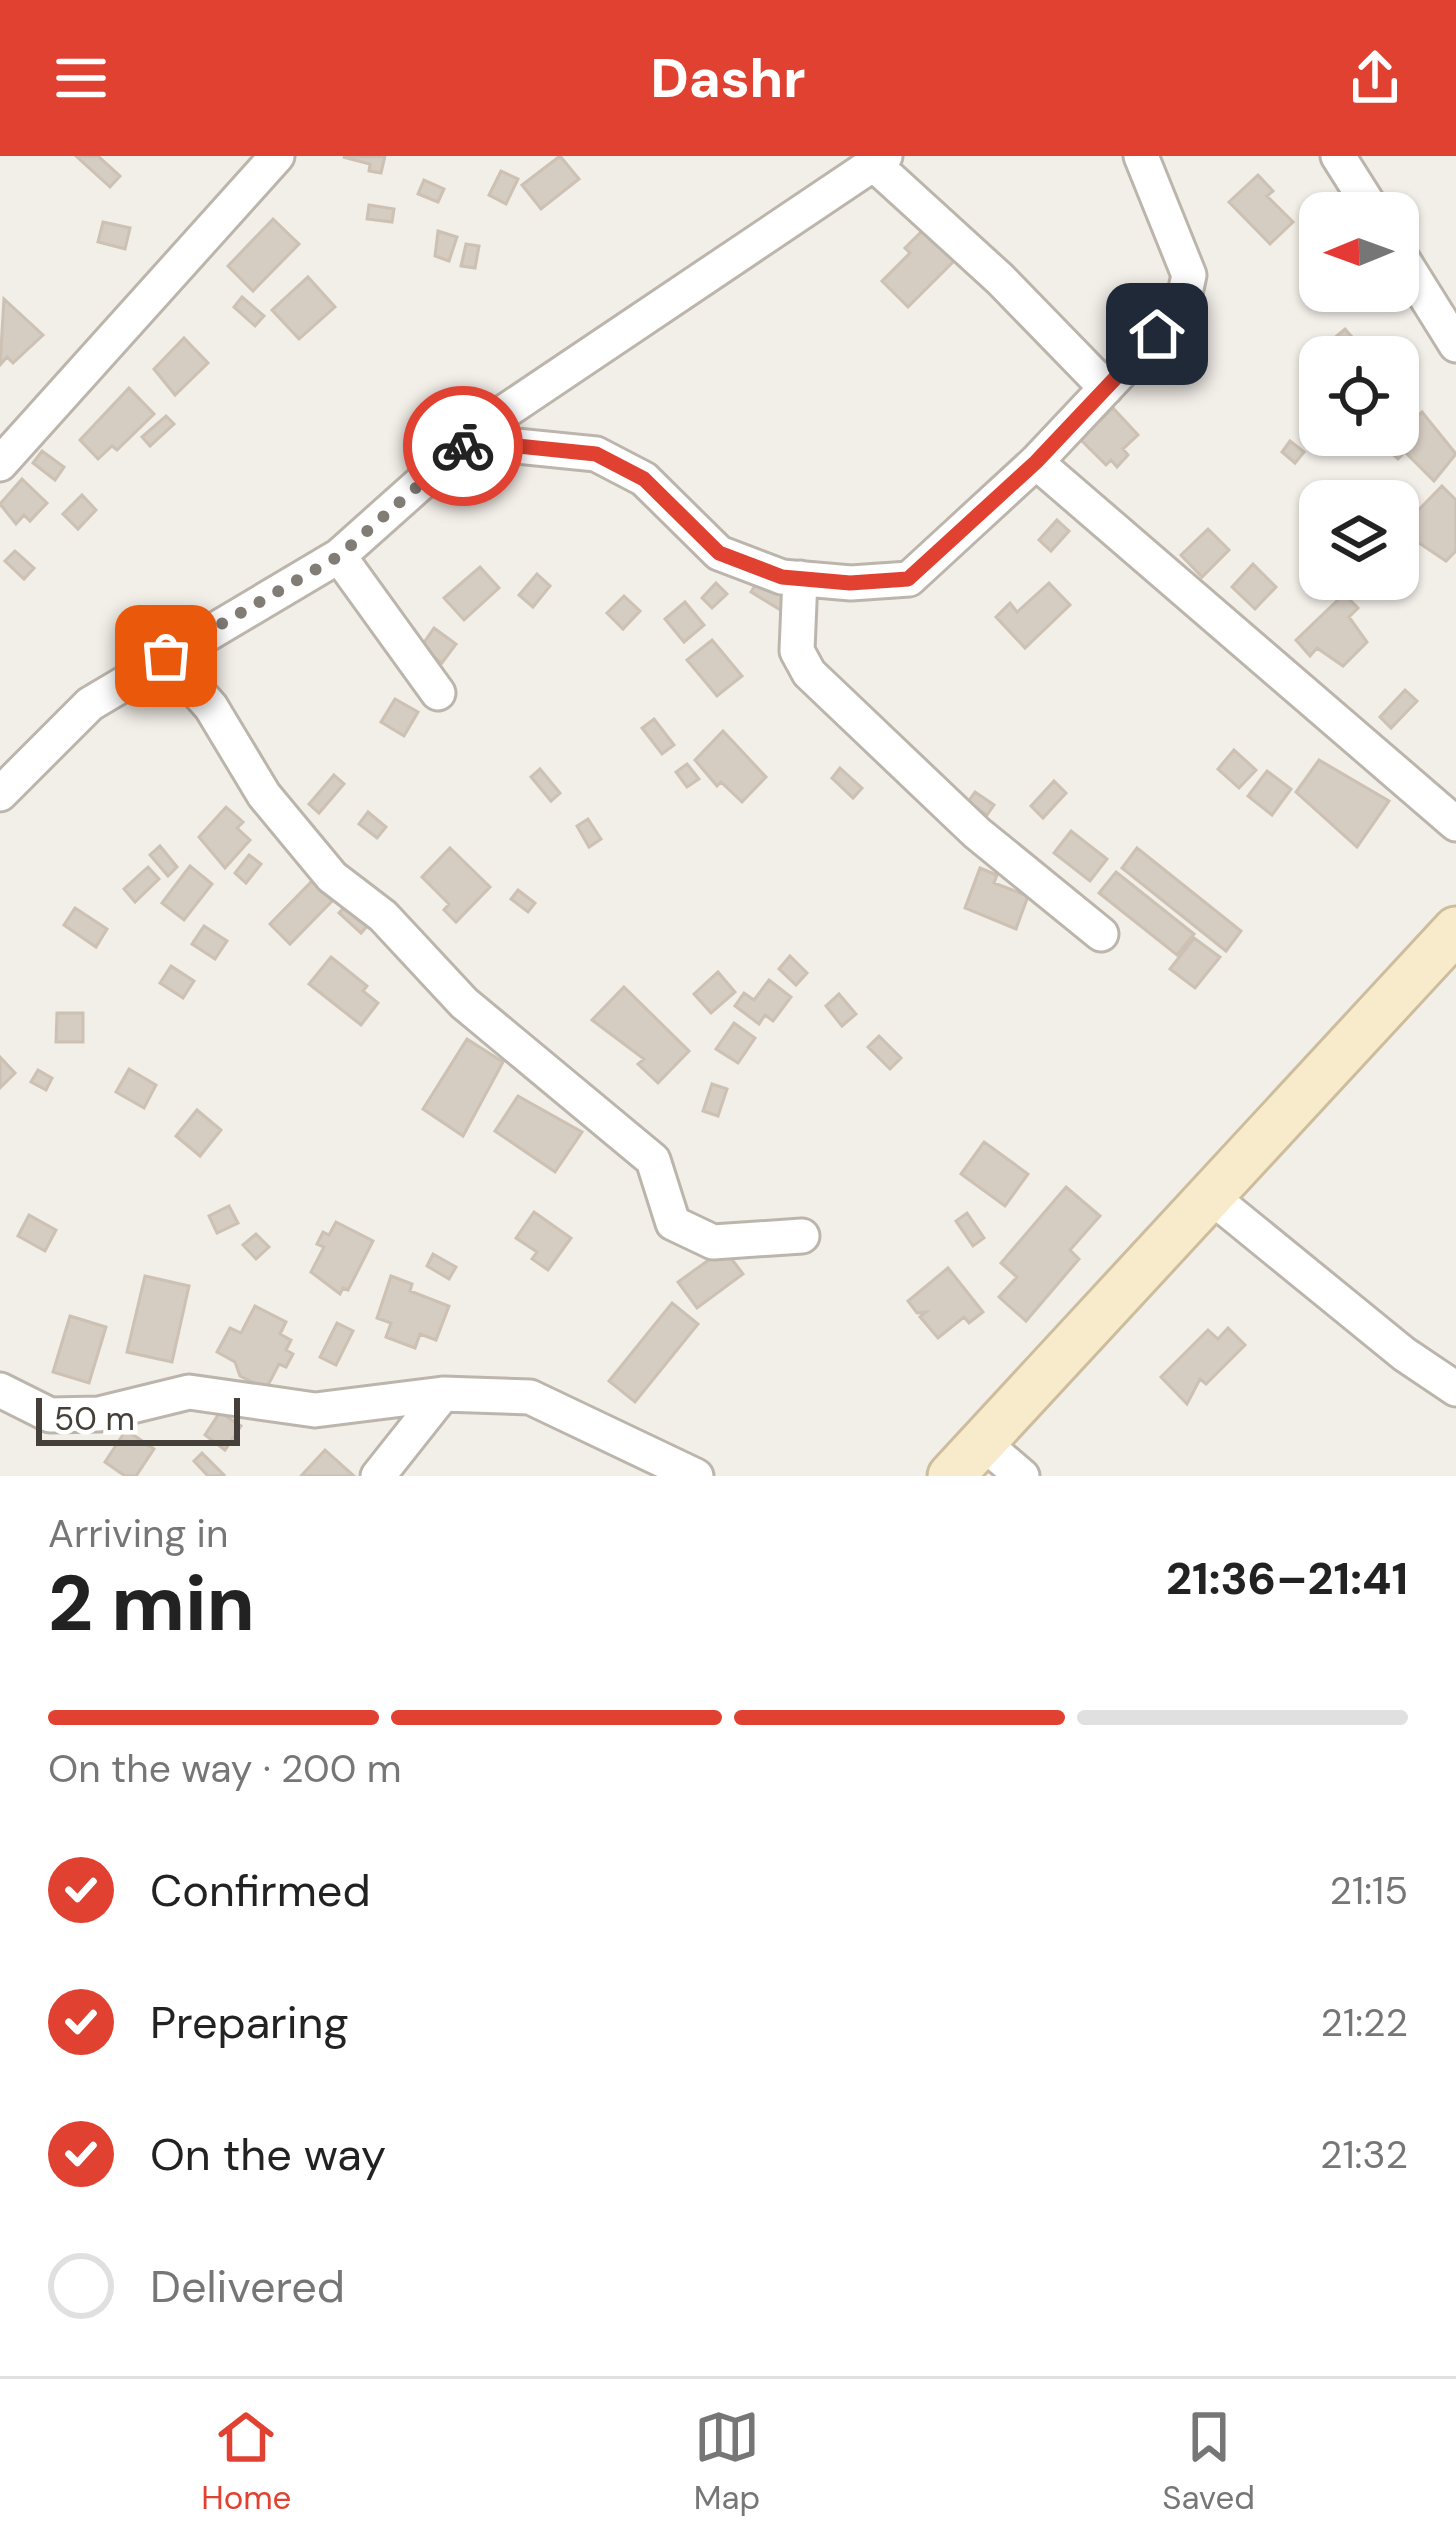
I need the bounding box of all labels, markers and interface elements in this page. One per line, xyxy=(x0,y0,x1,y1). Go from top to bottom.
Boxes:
text: Dashr xyxy=(651,43,805,114)
icon: menu xyxy=(48,45,114,111)
icon: share xyxy=(1342,45,1408,111)
north arrow xyxy=(1299,192,1419,312)
map controls xyxy=(1299,192,1419,600)
pin xyxy=(1106,283,1208,385)
icon: home xyxy=(1124,301,1190,367)
button: locate xyxy=(1299,336,1419,456)
courier xyxy=(403,386,523,506)
icon: bike xyxy=(430,413,496,479)
button: layers xyxy=(1299,480,1419,600)
pin xyxy=(115,605,217,707)
icon: bag xyxy=(133,623,199,689)
scale bar xyxy=(36,1392,240,1445)
text: 50 m xyxy=(54,1397,135,1440)
text: Arriving in xyxy=(48,1508,228,1559)
text: 21:36–21:41 xyxy=(1166,1549,1408,1608)
text: 2 min xyxy=(48,1553,255,1654)
text: On the way · 200 m xyxy=(48,1743,402,1794)
icon: check xyxy=(48,1857,114,1923)
text: Confirmed xyxy=(150,1861,371,1920)
text: 21:15 xyxy=(1330,1865,1408,1916)
icon: check xyxy=(48,1989,114,2055)
text: Preparing xyxy=(150,1993,349,2052)
text: 21:22 xyxy=(1321,1997,1408,2048)
icon: check xyxy=(48,2121,114,2187)
text: On the way xyxy=(150,2125,386,2184)
text: 21:32 xyxy=(1320,2129,1408,2180)
text: Delivered xyxy=(150,2257,345,2316)
tab: Home xyxy=(201,2404,291,2519)
tab: Map xyxy=(694,2404,760,2519)
tab: Saved xyxy=(1162,2404,1255,2519)

